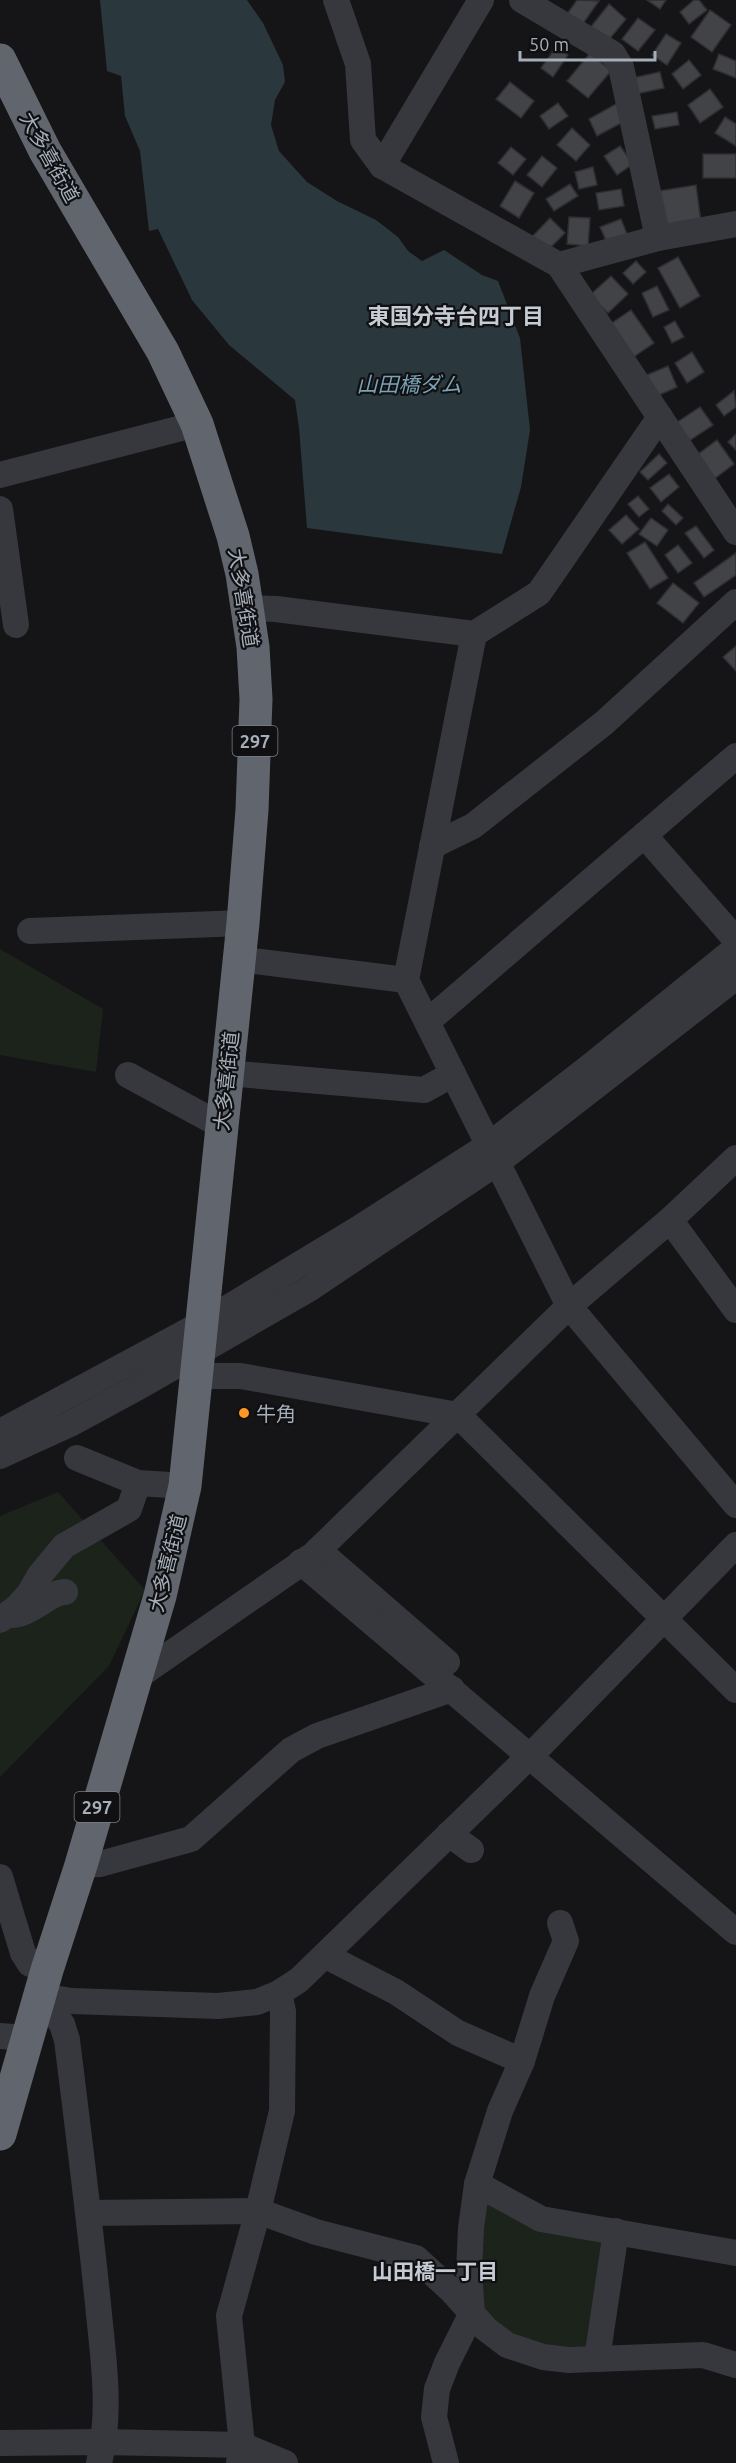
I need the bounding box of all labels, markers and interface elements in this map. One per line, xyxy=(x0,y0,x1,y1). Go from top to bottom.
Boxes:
scale bar xyxy=(520,24,655,62)
text: 50 m xyxy=(529,34,569,54)
street label: 大多喜街道 xyxy=(16,108,84,206)
district label: 東国分寺台四丁目 xyxy=(368,303,544,328)
water label: 山田橋ダム xyxy=(357,372,462,396)
street label: 大多喜街道 xyxy=(225,547,263,649)
road number: 297 xyxy=(232,726,278,756)
street label: 大多喜街道 xyxy=(209,1030,243,1132)
place label: 牛角 xyxy=(256,1402,296,1425)
marker: 牛角 xyxy=(237,1406,251,1420)
street label: 大多喜街道 xyxy=(144,1512,190,1614)
road number: 297 xyxy=(74,1792,120,1822)
district label: 山田橋一丁目 xyxy=(372,2259,498,2283)

